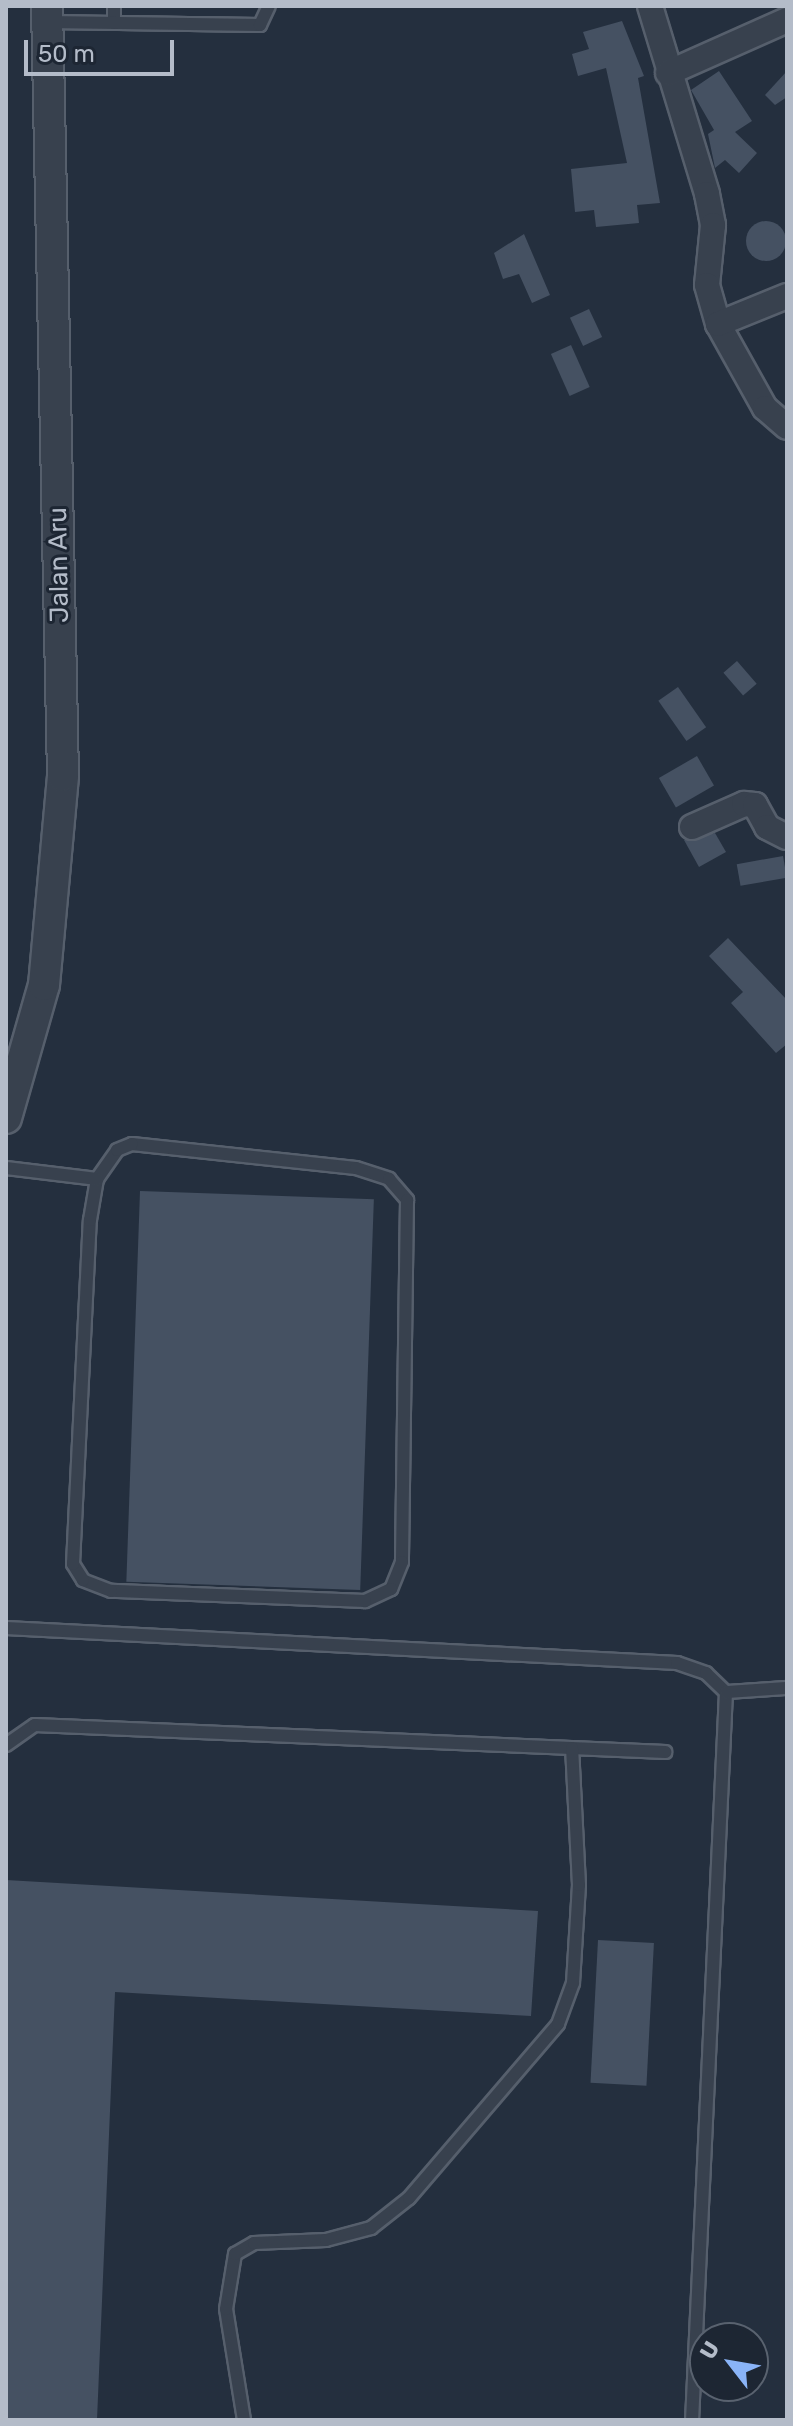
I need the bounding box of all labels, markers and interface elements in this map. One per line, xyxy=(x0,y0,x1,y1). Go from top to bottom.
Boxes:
scale bar xyxy=(28,24,178,74)
text: 50 m xyxy=(38,40,95,68)
street label: Jalan Aru xyxy=(42,506,76,624)
north arrow xyxy=(689,2322,769,2402)
text: U xyxy=(694,2337,725,2364)

